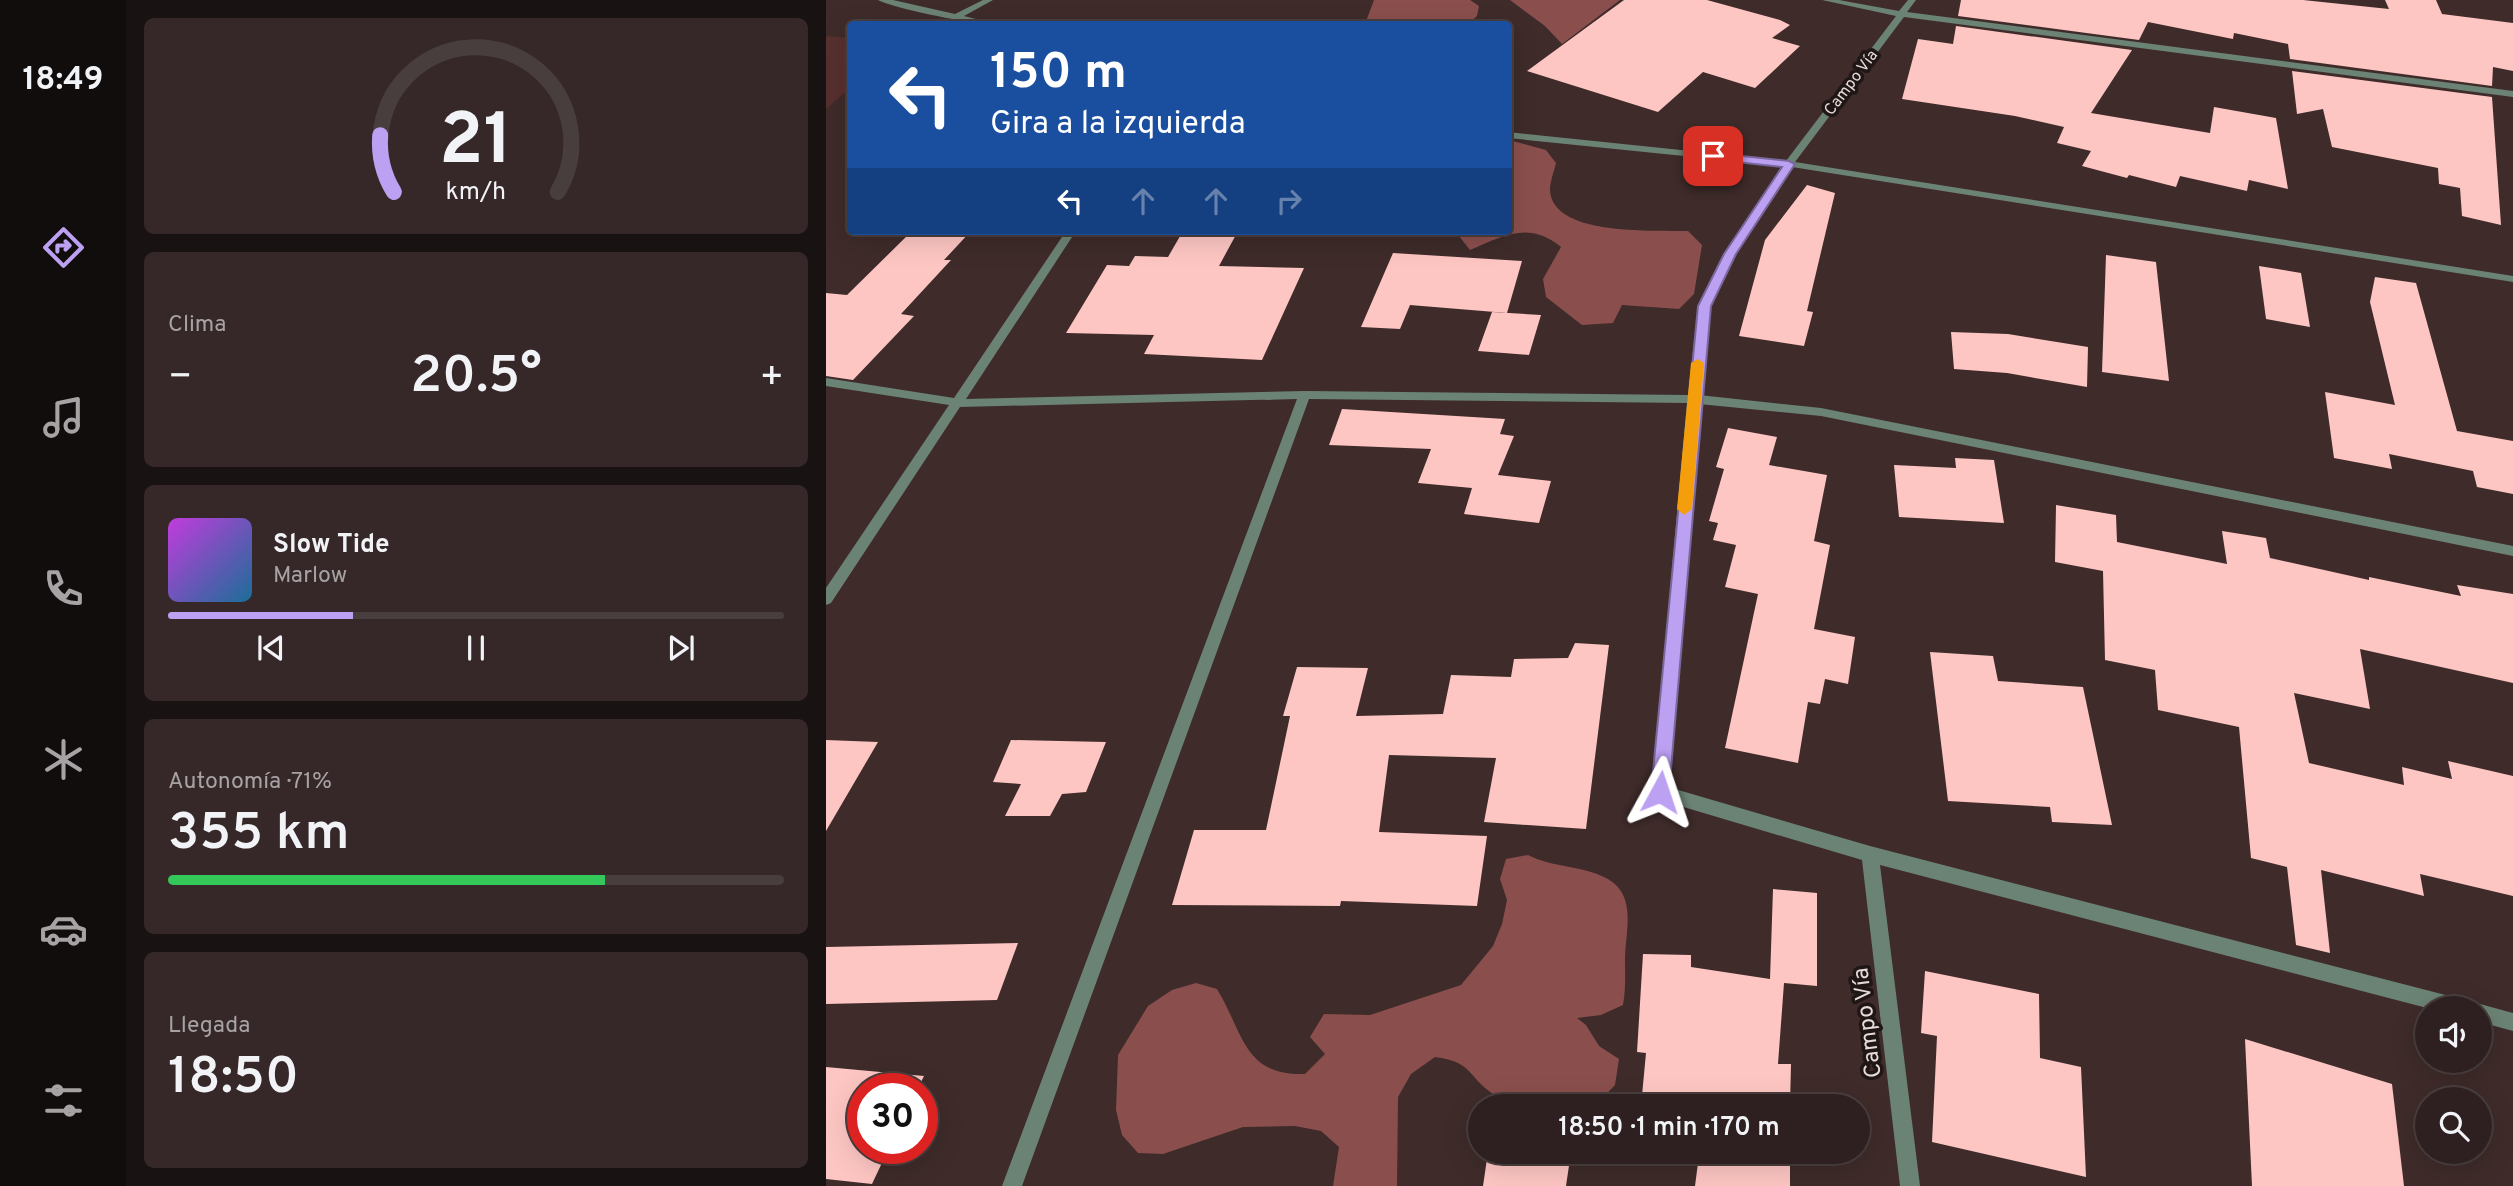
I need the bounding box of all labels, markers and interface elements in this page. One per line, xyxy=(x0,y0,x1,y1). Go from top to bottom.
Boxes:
text: 150 m xyxy=(990,44,1127,106)
street label: Campo Vía xyxy=(1820,46,1883,120)
icon: left xyxy=(875,49,966,140)
text: 18:49 xyxy=(23,61,103,101)
text: 21 xyxy=(439,98,513,190)
text: Gira a la izquierda xyxy=(990,105,1246,145)
pin xyxy=(1683,126,1743,186)
icon: arrive xyxy=(1694,137,1732,175)
text: km/h xyxy=(446,177,506,209)
icon: left xyxy=(1051,182,1089,220)
icon: ahead xyxy=(1124,182,1162,220)
icon: ahead xyxy=(1197,182,1235,220)
icon: right xyxy=(1270,182,1308,220)
icon: directions xyxy=(39,223,88,272)
text: Clima xyxy=(168,311,226,340)
text: 20.5° xyxy=(410,345,542,411)
text: − xyxy=(168,354,193,403)
text: + xyxy=(759,354,784,403)
icon: music xyxy=(39,393,88,442)
text: Slow Tide xyxy=(273,529,390,562)
text: Marlow xyxy=(273,562,347,591)
icon: phone xyxy=(39,564,88,613)
icon: previous xyxy=(252,629,290,667)
icon: pause xyxy=(457,629,495,667)
icon: next xyxy=(662,629,700,667)
icon: climate xyxy=(39,735,88,784)
position arrow xyxy=(1623,755,1697,829)
text: Autonomía · 71% xyxy=(168,768,332,797)
text: 355 km xyxy=(168,802,350,868)
icon: car xyxy=(39,905,88,954)
street label: Campo Vía xyxy=(1847,966,1890,1079)
map controls xyxy=(2415,996,2492,1164)
button: sound xyxy=(2415,996,2492,1073)
text: Llegada xyxy=(168,1012,250,1041)
text: 18:50 xyxy=(168,1046,299,1112)
speed limit sign: 30 xyxy=(847,1073,938,1164)
icon: filters xyxy=(39,1076,88,1125)
button: search xyxy=(2415,1087,2492,1164)
text: 18:50 · 1 min · 170 m xyxy=(1558,1112,1780,1145)

